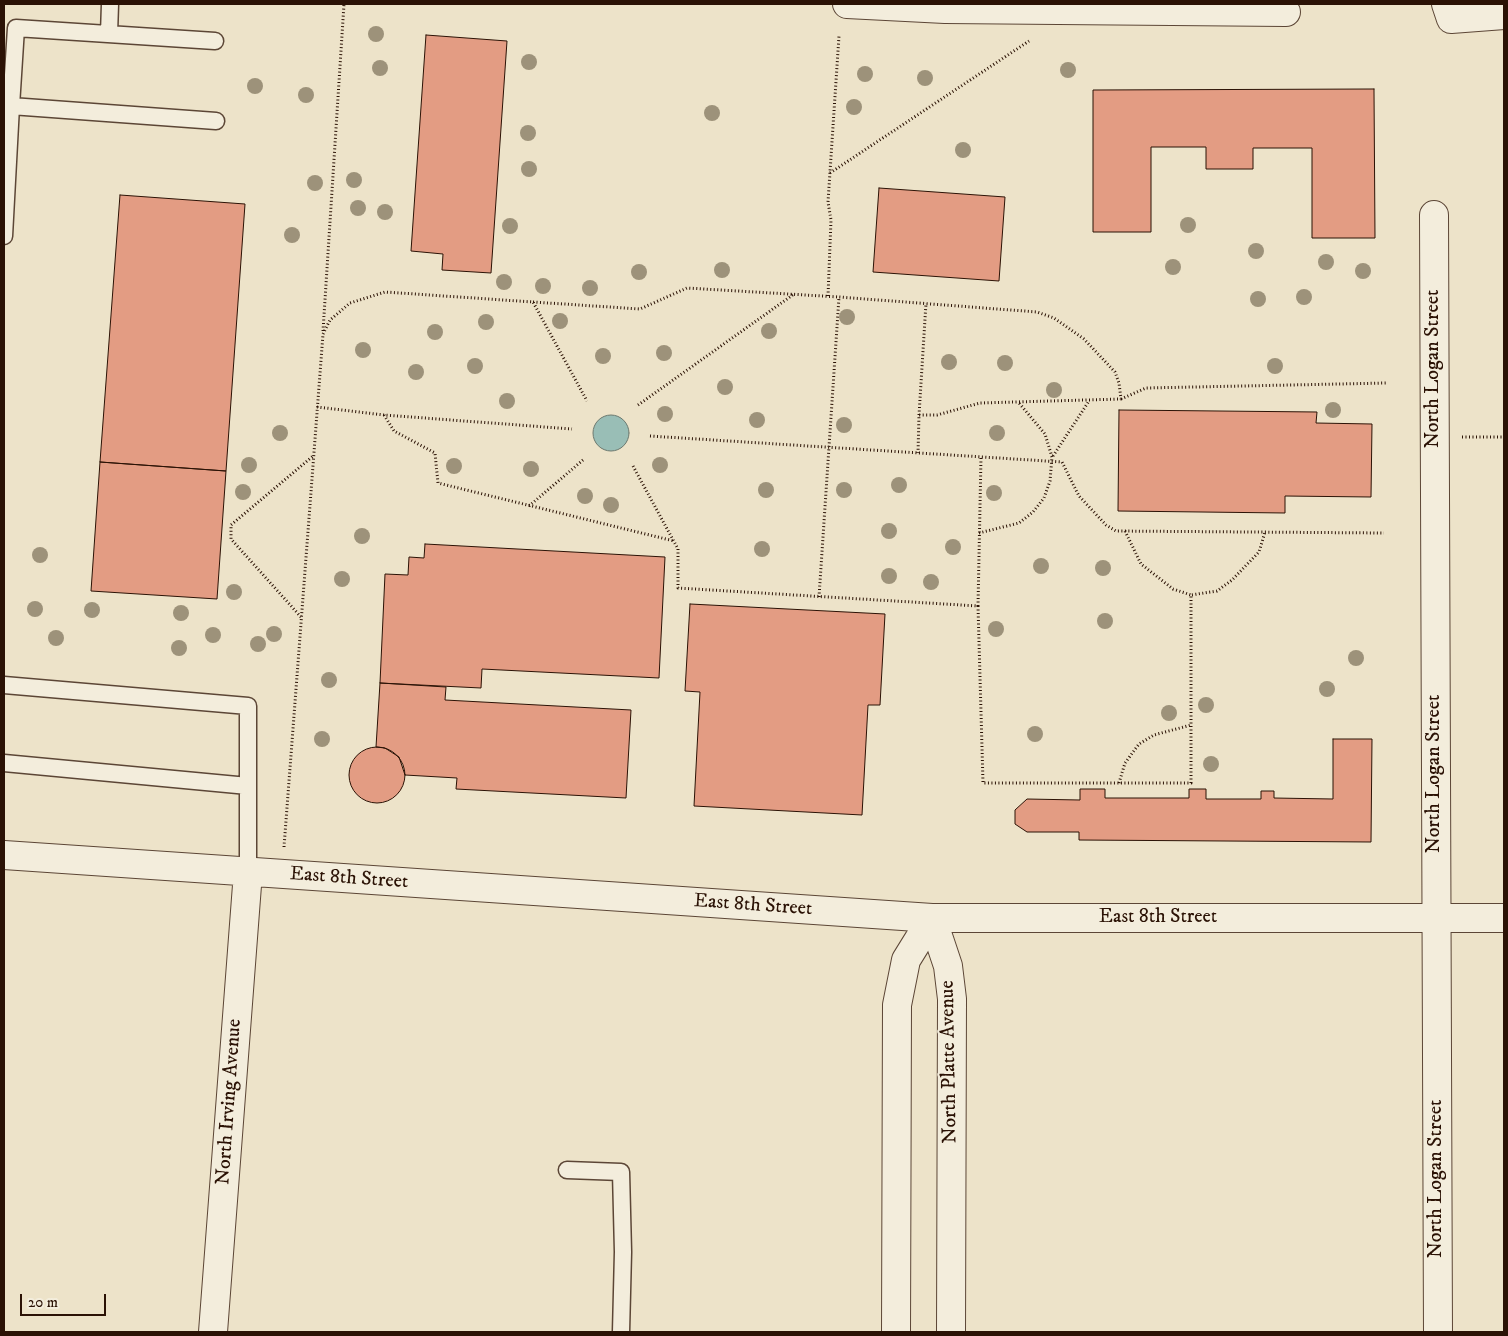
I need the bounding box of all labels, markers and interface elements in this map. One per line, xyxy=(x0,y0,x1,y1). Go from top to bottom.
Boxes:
street label: North Logan Street xyxy=(1422,290,1446,448)
street label: North Logan Street xyxy=(1423,695,1447,853)
street label: East 8th Street xyxy=(289,863,409,895)
street label: East 8th Street xyxy=(693,890,813,922)
street label: East 8th Street xyxy=(1099,906,1217,930)
street label: North Platte Avenue xyxy=(937,980,963,1144)
street label: North Irving Avenue xyxy=(212,1018,248,1186)
street label: North Logan Street xyxy=(1425,1100,1449,1258)
scale bar xyxy=(22,1284,109,1316)
text: 20 m xyxy=(28,1293,58,1312)

